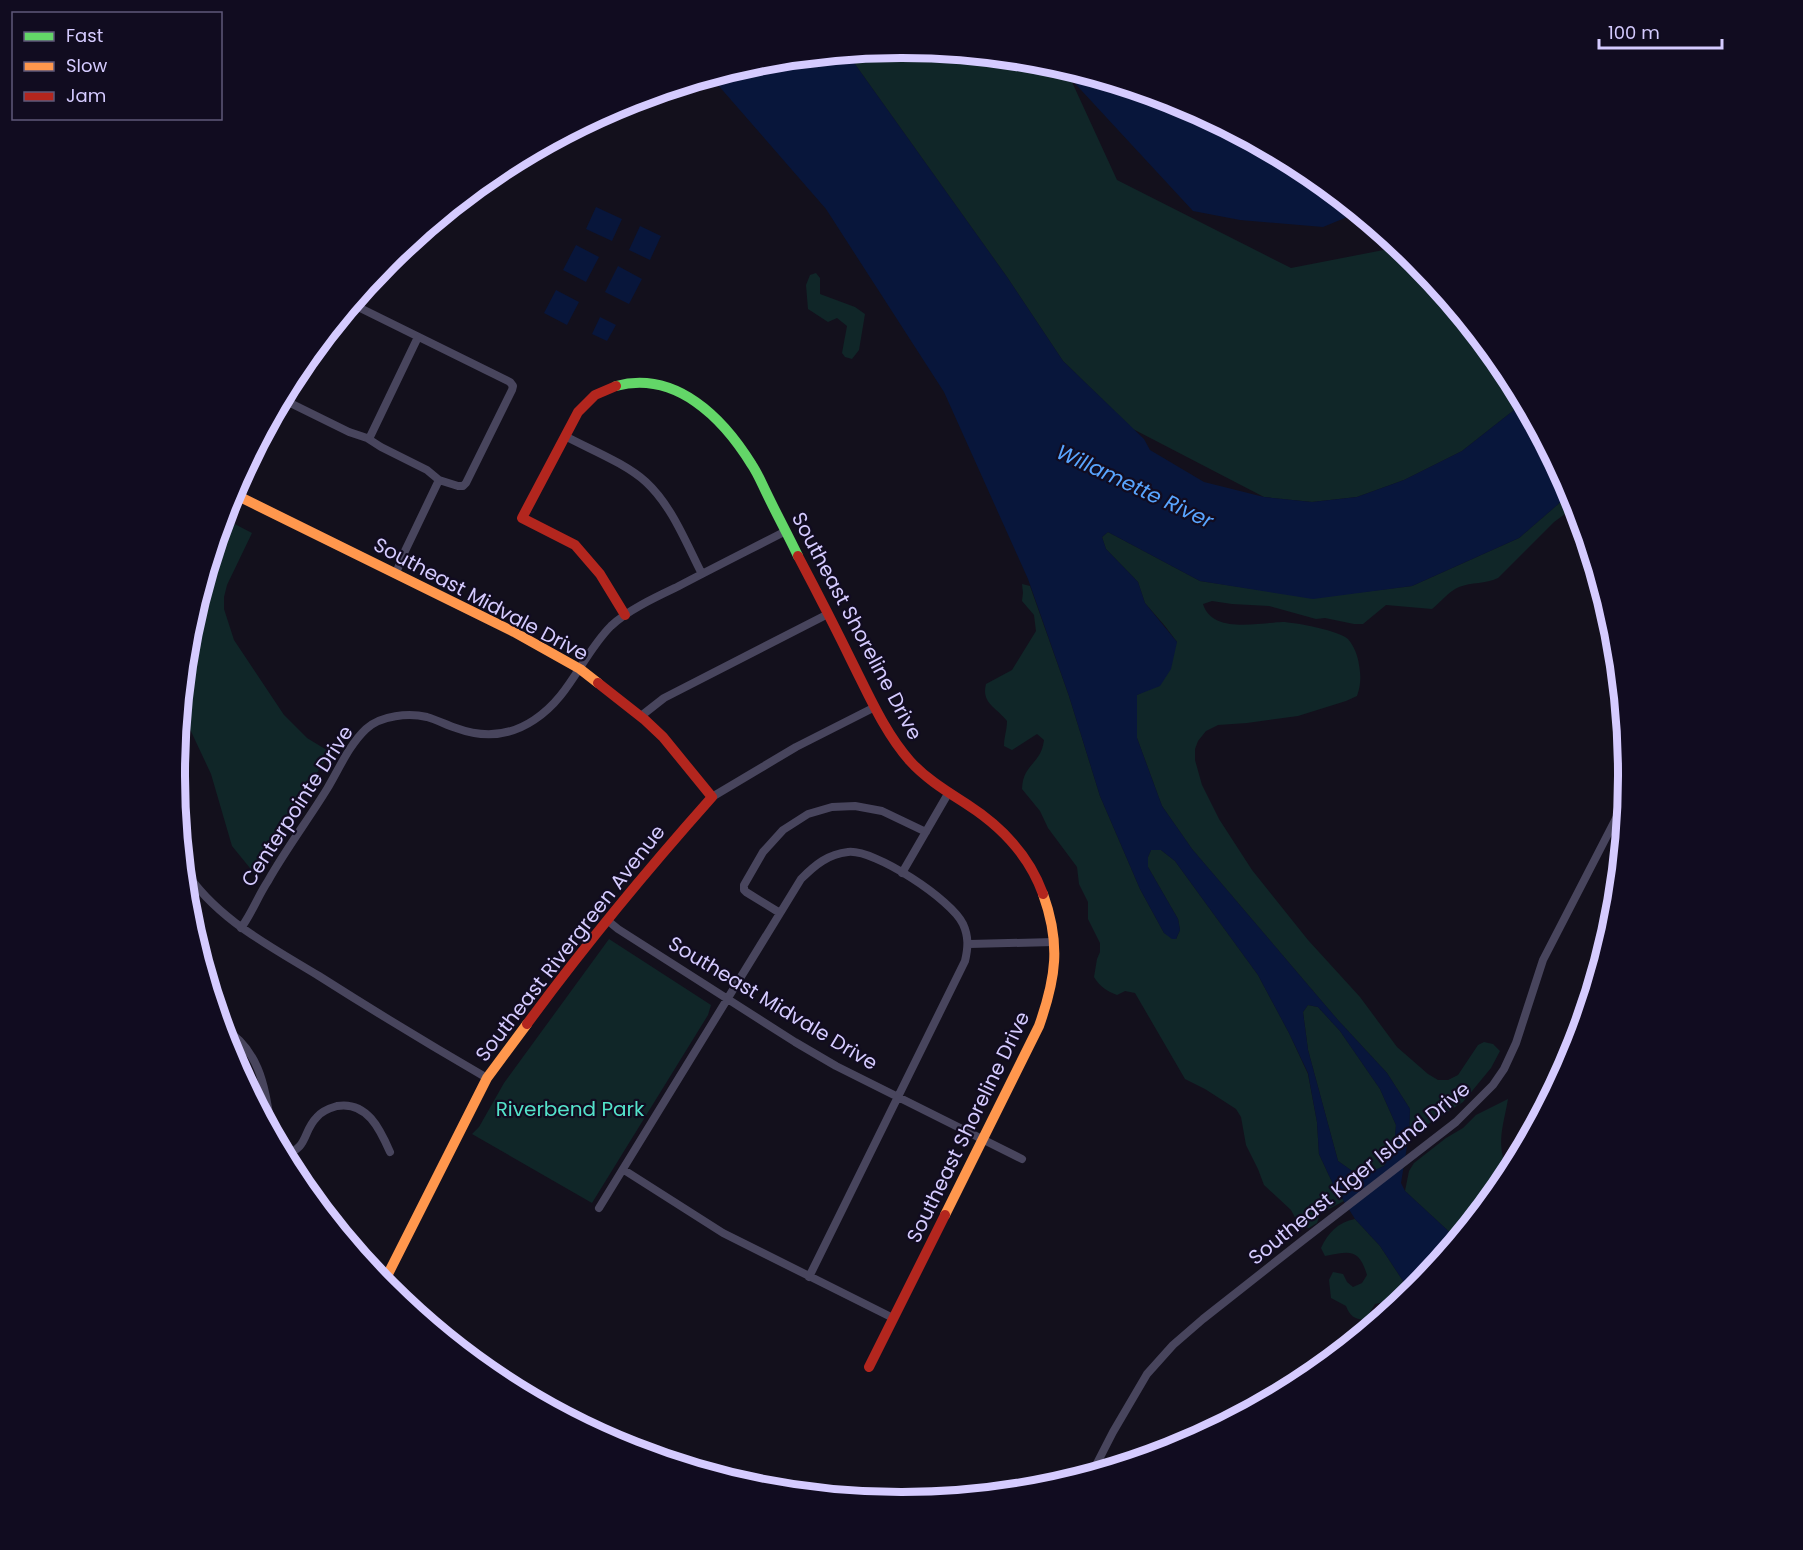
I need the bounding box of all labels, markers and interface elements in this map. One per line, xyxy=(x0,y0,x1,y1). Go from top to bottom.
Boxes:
legend xyxy=(12,12,222,120)
scale bar xyxy=(1599,12,1722,50)
text: 100 m xyxy=(1608,20,1660,45)
text: Fast xyxy=(66,23,103,48)
text: Slow xyxy=(66,53,108,78)
text: Jam xyxy=(66,83,106,108)
water label: Willamette River xyxy=(1052,437,1219,536)
street label: Southeast Shoreline Drive xyxy=(785,507,929,745)
street label: Southeast Midvale Drive xyxy=(369,530,593,668)
street label: Centerpointe Drive xyxy=(234,720,360,892)
street label: Southeast Rivergreen Avenue xyxy=(469,819,671,1067)
street label: Southeast Midvale Drive xyxy=(663,929,883,1077)
street label: Southeast Shoreline Drive xyxy=(900,1007,1036,1247)
street label: Southeast Kiger Island Drive xyxy=(1242,1075,1476,1271)
park label: Riverbend Park xyxy=(496,1095,645,1123)

